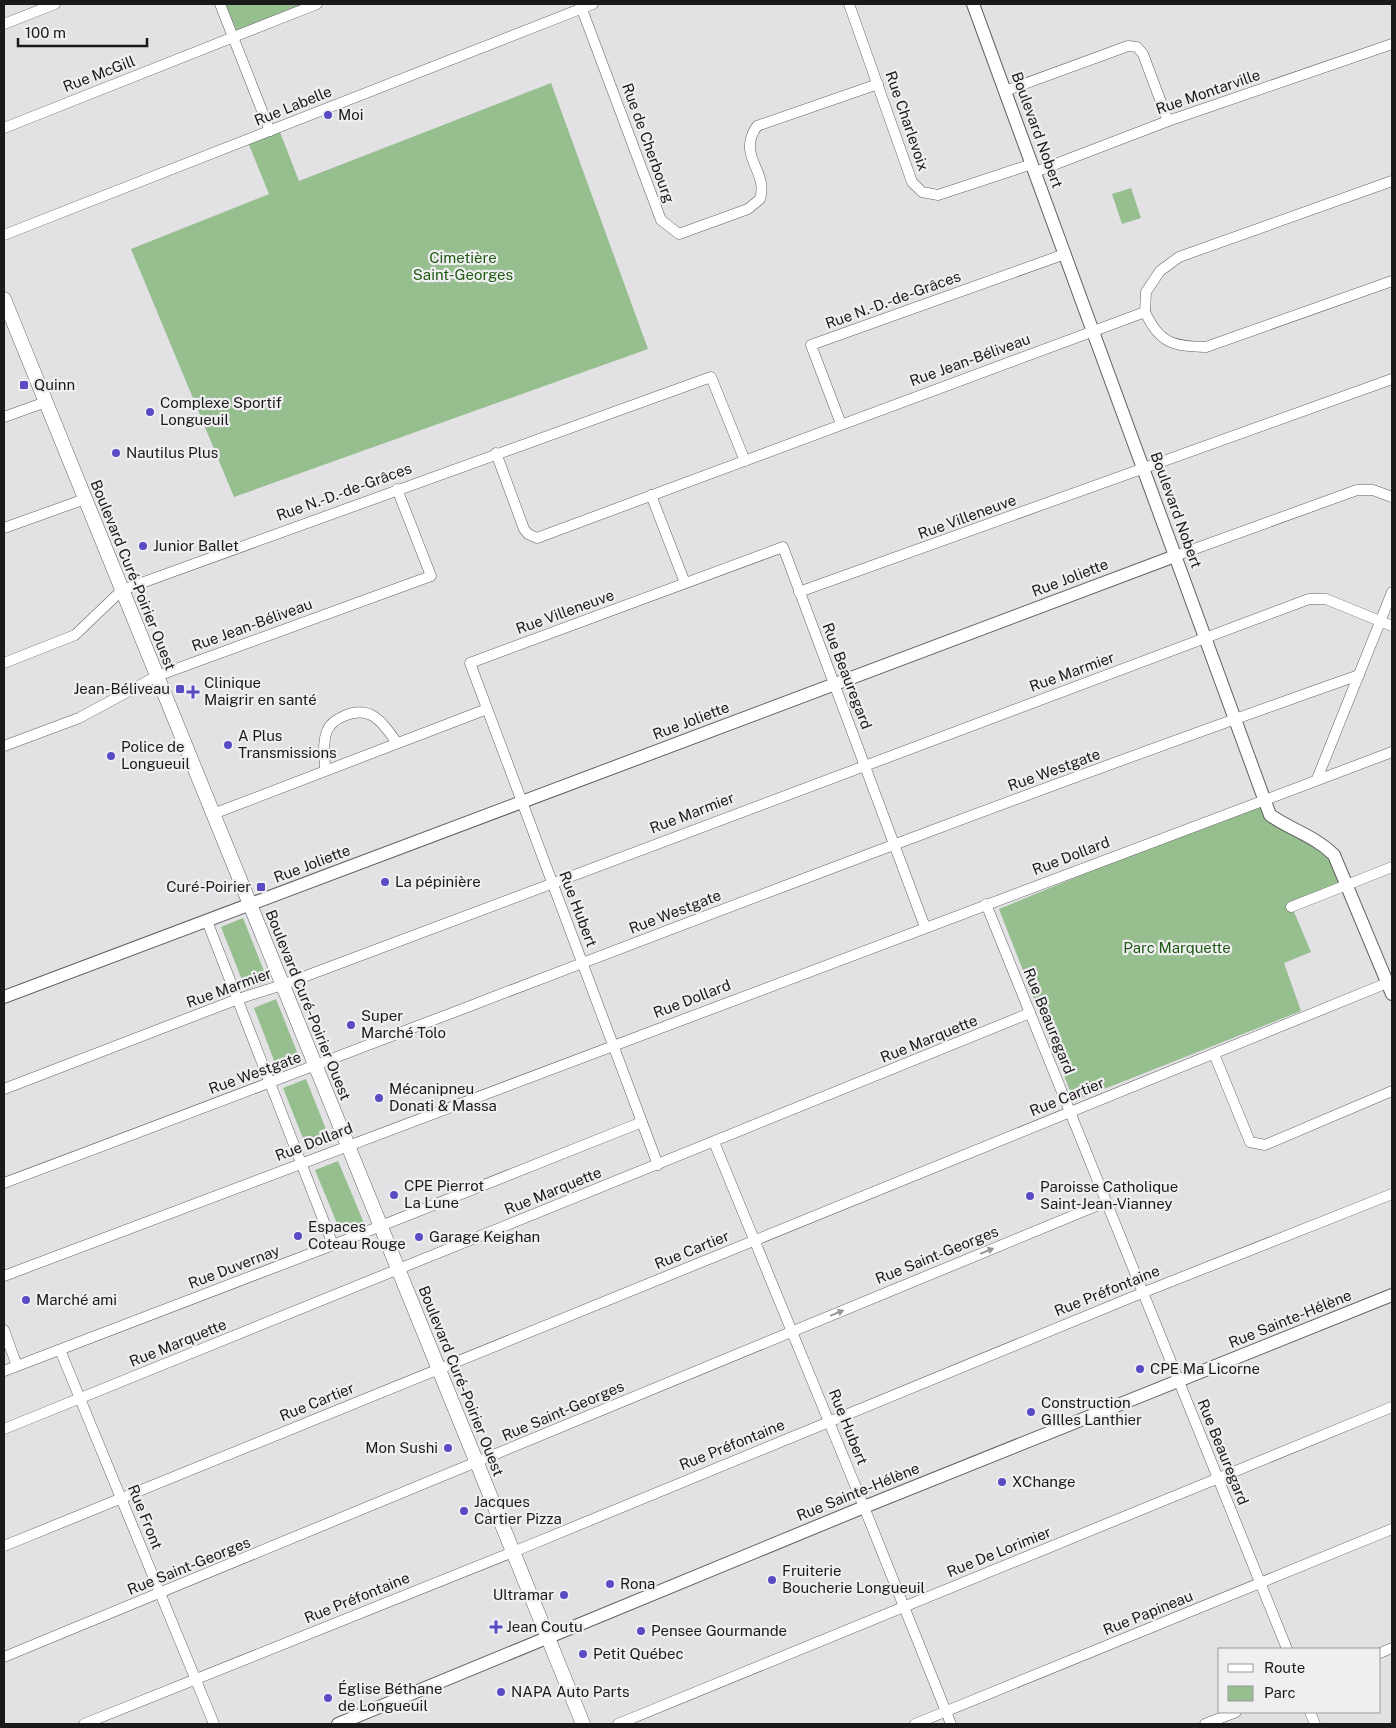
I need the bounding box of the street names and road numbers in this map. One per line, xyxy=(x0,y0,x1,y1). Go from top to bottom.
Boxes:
street label: Rue McGill xyxy=(60,52,137,95)
street label: Rue Montarville xyxy=(1153,66,1262,117)
street label: Rue Charlevoix xyxy=(882,69,933,173)
street label: Boulevard Nobert xyxy=(1009,69,1066,190)
street label: Rue de Cherbourg xyxy=(619,81,678,205)
street label: Rue Labelle xyxy=(252,82,334,129)
street label: Rue N.-D.-de-Grâces xyxy=(823,267,963,332)
street label: Rue Jean-Béliveau xyxy=(907,330,1033,389)
street label: Boulevard Nobert xyxy=(1148,449,1205,570)
street label: Rue N.-D.-de-Grâces xyxy=(274,459,414,524)
street label: Boulevard Curé-Poirier Ouest xyxy=(87,477,180,673)
street label: Rue Villeneuve xyxy=(915,491,1018,542)
street label: Rue Joliette xyxy=(1029,555,1111,600)
street label: Rue Villeneuve xyxy=(513,586,616,637)
street label: Rue Jean-Béliveau xyxy=(189,595,315,654)
street label: Rue Beauregard xyxy=(819,620,876,731)
street label: Rue Marmier xyxy=(1027,648,1117,695)
street label: Rue Joliette xyxy=(650,698,732,743)
street label: Rue Westgate xyxy=(1005,745,1102,794)
street label: Rue Marmier xyxy=(647,789,737,836)
street label: Rue Dollard xyxy=(1030,833,1112,878)
street label: Rue Joliette xyxy=(271,841,353,886)
street label: Rue Hubert xyxy=(556,868,601,949)
street label: Rue Westgate xyxy=(626,886,723,937)
street label: Boulevard Curé-Poirier Ouest xyxy=(262,907,355,1103)
street label: Rue Marmier xyxy=(184,964,274,1011)
street label: Rue Beauregard xyxy=(1020,965,1078,1076)
street label: Rue Dollard xyxy=(651,976,733,1021)
street label: Rue Marquette xyxy=(878,1011,980,1066)
street label: Rue Westgate xyxy=(206,1048,303,1097)
street label: Rue Cartier xyxy=(1027,1074,1107,1119)
street label: Rue Dollard xyxy=(273,1119,355,1164)
street label: Rue Marquette xyxy=(502,1163,604,1218)
street label: Rue Saint-Georges xyxy=(873,1222,1001,1287)
street label: Rue Cartier xyxy=(652,1227,732,1272)
street label: Rue Duvernay xyxy=(186,1241,282,1292)
street label: Rue Préfontaine xyxy=(1052,1262,1162,1319)
street label: Boulevard Curé-Poirier Ouest xyxy=(415,1283,508,1479)
street label: Rue Sainte-Hélène xyxy=(1226,1286,1354,1351)
street label: Rue Marquette xyxy=(127,1315,229,1370)
street label: Rue Saint-Georges xyxy=(499,1377,626,1444)
street label: Rue Cartier xyxy=(277,1379,357,1424)
street label: Rue Hubert xyxy=(826,1387,871,1467)
street label: Rue Beauregard xyxy=(1194,1396,1252,1507)
street label: Rue Préfontaine xyxy=(677,1416,787,1473)
street label: Rue Sainte-Hélène xyxy=(794,1459,922,1524)
street label: Rue Front xyxy=(125,1482,166,1552)
street label: Rue De Lorimier xyxy=(944,1523,1053,1580)
street label: Rue Saint-Georges xyxy=(125,1533,253,1598)
street label: Rue Préfontaine xyxy=(302,1569,412,1626)
street label: Rue Papineau xyxy=(1100,1587,1195,1638)

